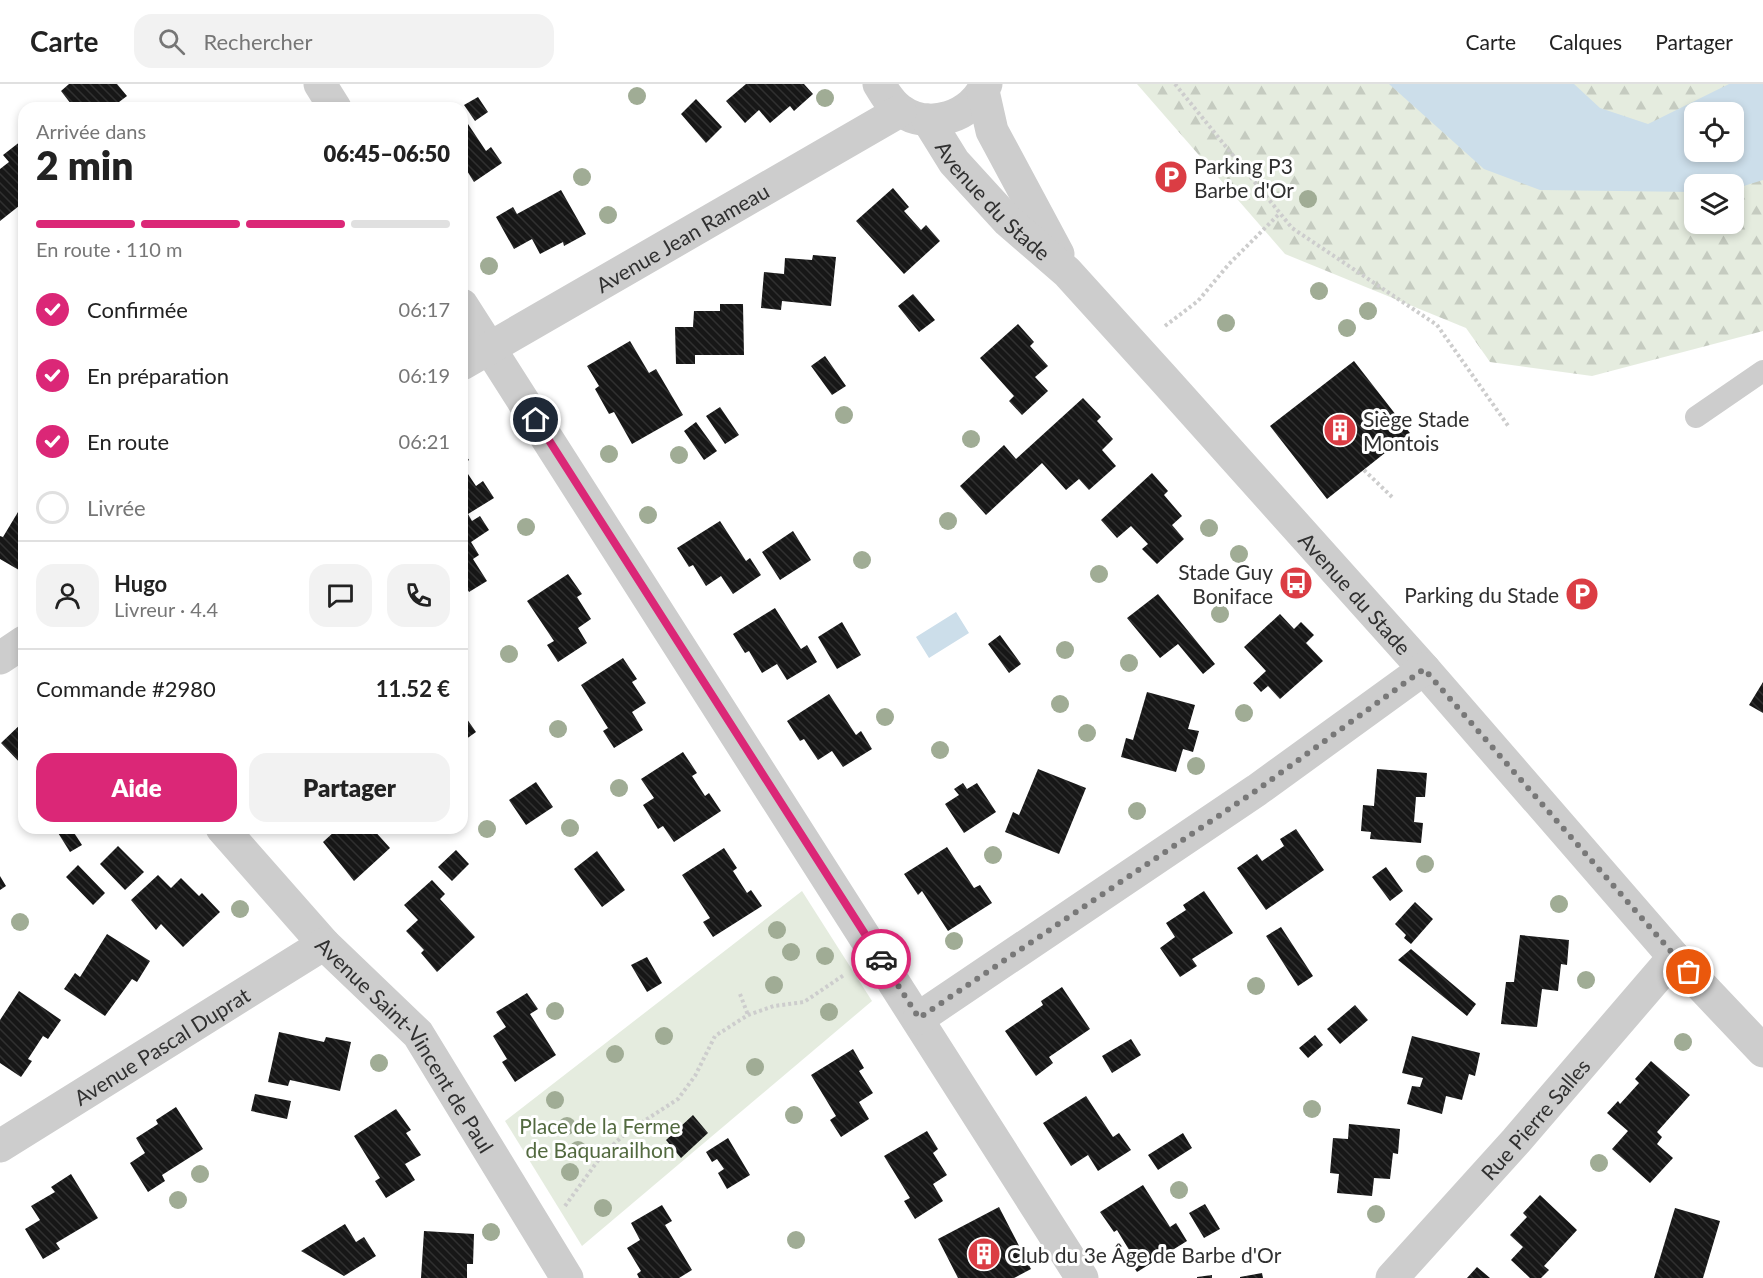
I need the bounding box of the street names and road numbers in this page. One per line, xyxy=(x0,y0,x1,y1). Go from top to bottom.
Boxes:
street label: Avenue du Stade xyxy=(931,136,1056,265)
street label: Avenue Jean Rameau xyxy=(591,177,773,297)
street label: Avenue du Stade xyxy=(1294,527,1417,659)
street label: Avenue Saint-Vincent de Paul xyxy=(311,931,500,1157)
street label: Avenue Pascal Duprat xyxy=(69,981,254,1110)
street label: Rue Pierre Salles xyxy=(1475,1053,1594,1184)

